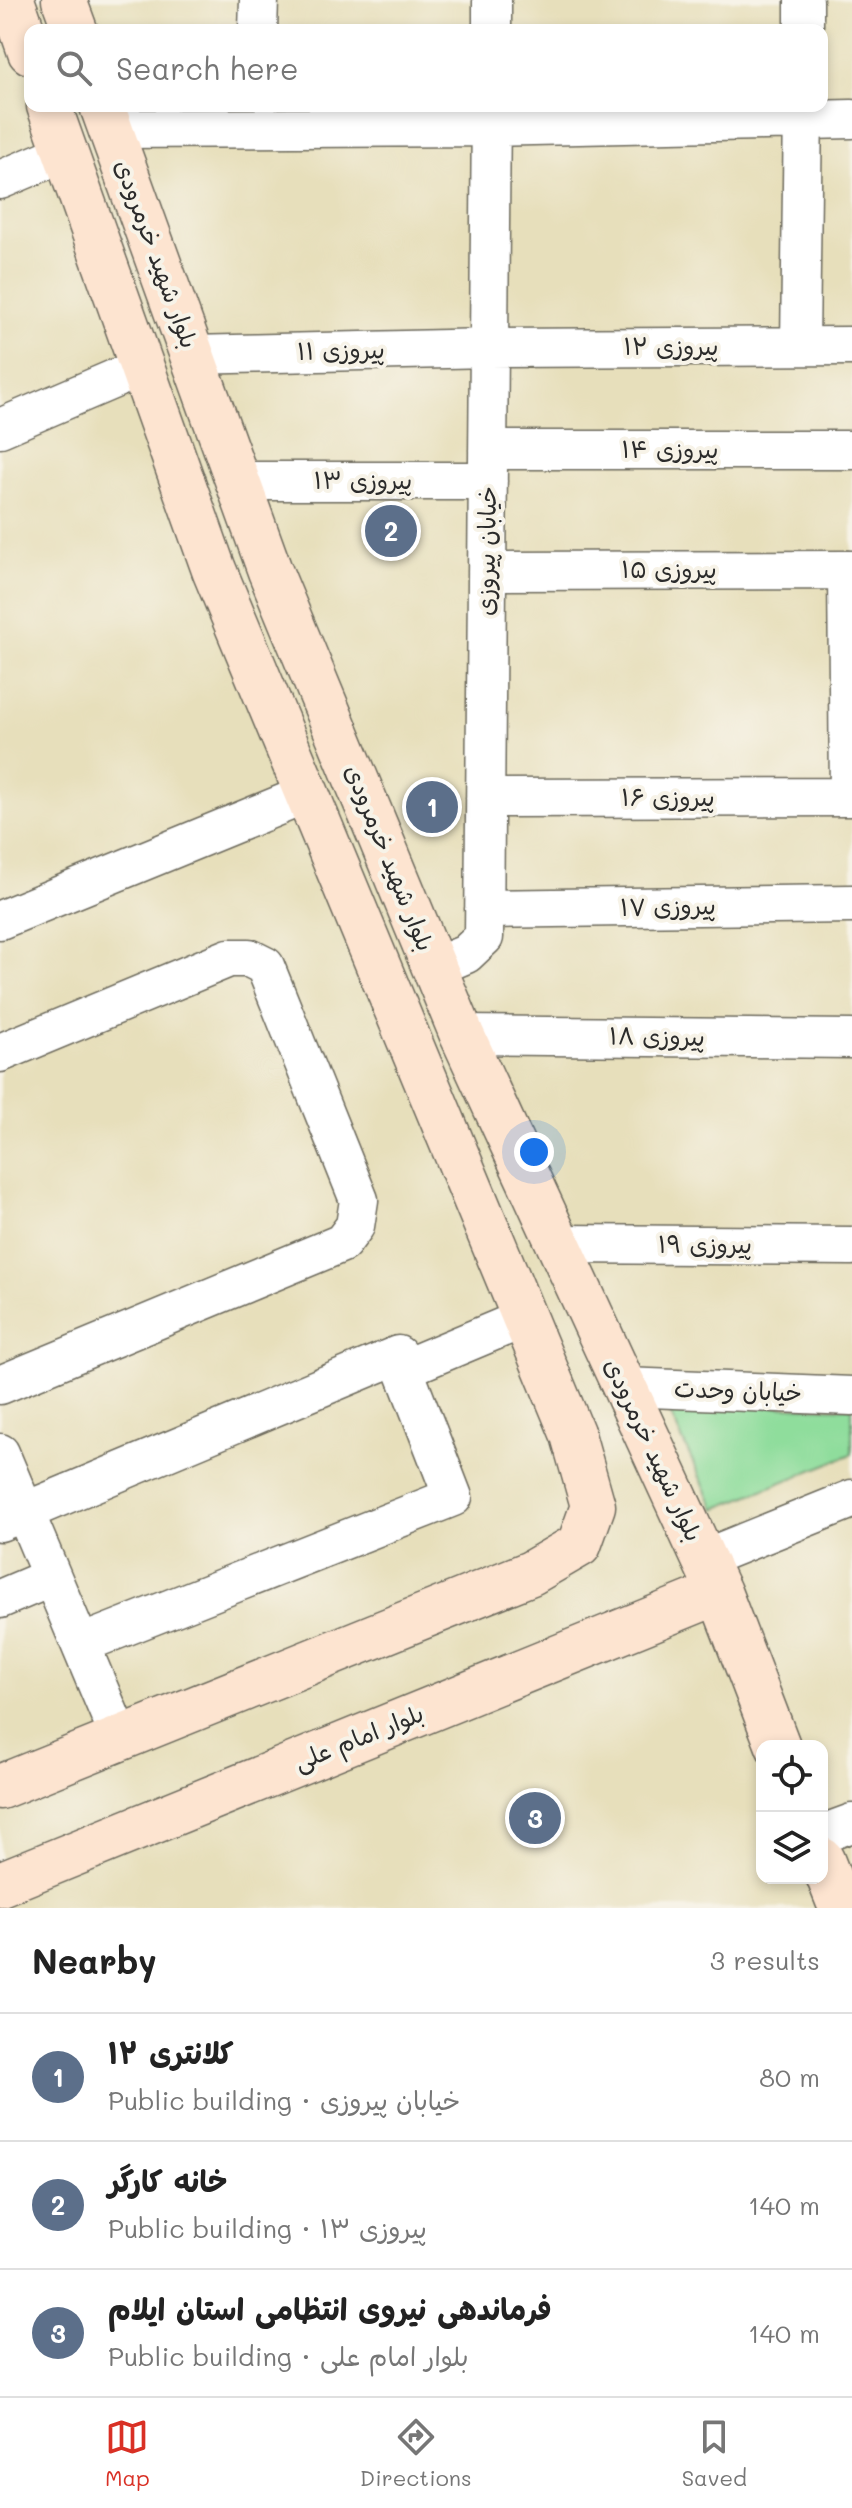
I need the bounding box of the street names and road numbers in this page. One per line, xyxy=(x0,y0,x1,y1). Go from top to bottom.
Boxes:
street label: بلوار شهید خرمرودی xyxy=(108,155,206,352)
street label: پیروزی ۱۲ xyxy=(623,330,719,362)
street label: پیروزی ۱۱ xyxy=(297,333,385,367)
street label: پیروزی ۱۴ xyxy=(622,433,719,465)
street label: پیروزی ۱۳ xyxy=(314,464,412,496)
street label: خیابان پیروزی xyxy=(469,486,503,616)
street label: پیروزی ۱۵ xyxy=(621,553,717,585)
street label: بلوار شهید خرمرودی xyxy=(338,760,442,956)
street label: پیروزی ۱۶ xyxy=(621,781,715,813)
street label: پیروزی ۱۷ xyxy=(620,889,716,923)
street label: پیروزی ۱۸ xyxy=(609,1019,705,1053)
street label: پیروزی ۱۹ xyxy=(658,1228,752,1260)
street label: بلوار شهید خرمرودی xyxy=(597,1353,710,1546)
street label: خیابان وحدت xyxy=(674,1372,803,1407)
street label: بلوار امام على xyxy=(289,1697,429,1780)

